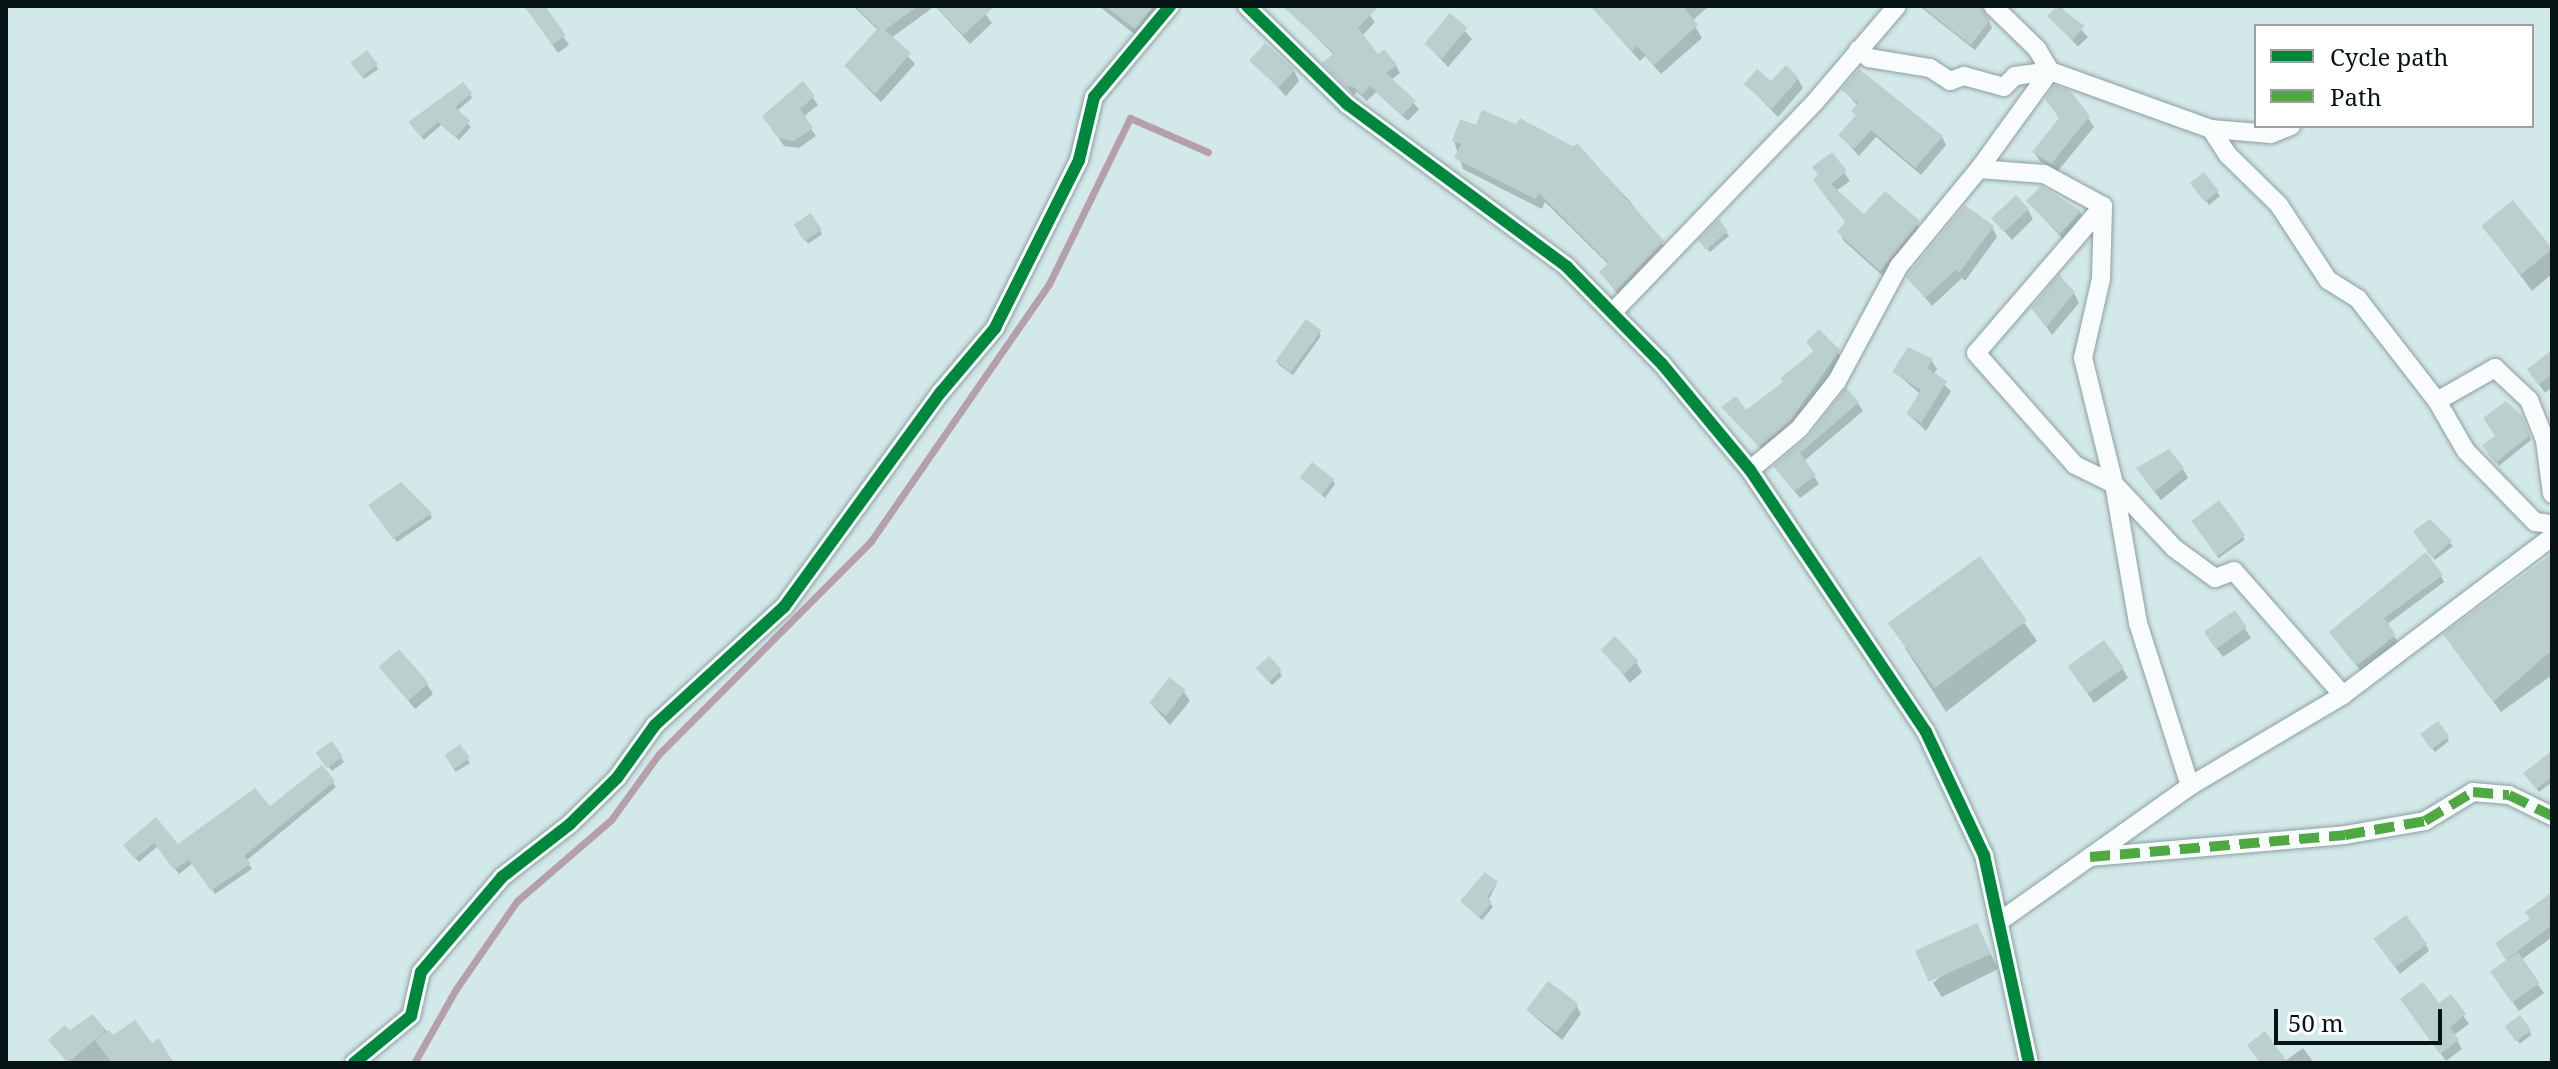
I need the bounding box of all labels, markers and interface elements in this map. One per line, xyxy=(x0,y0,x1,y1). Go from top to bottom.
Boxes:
legend xyxy=(2254,24,2534,128)
text: Cycle path xyxy=(2330,40,2449,73)
text: Path xyxy=(2330,80,2382,113)
scale bar xyxy=(2278,993,2446,1043)
text: 50 m xyxy=(2288,1006,2344,1039)

